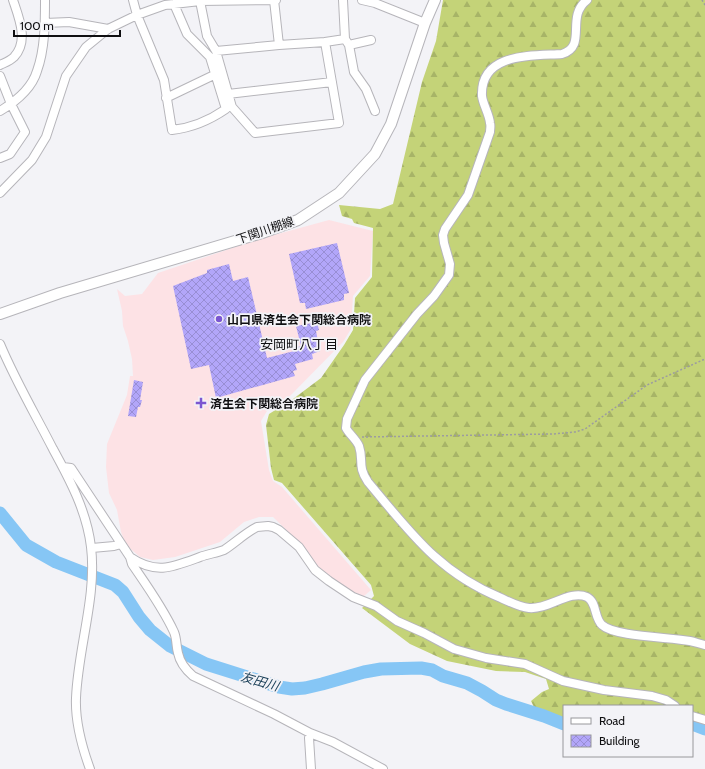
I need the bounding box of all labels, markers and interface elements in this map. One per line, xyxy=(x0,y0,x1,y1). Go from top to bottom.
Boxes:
scale bar xyxy=(14,12,120,38)
text: 100 m xyxy=(20,18,54,33)
street label: 下関川棚線 xyxy=(234,213,296,247)
place label: 山口県済生会下関総合病院 xyxy=(227,312,371,327)
marker: 山口県済生会下関総合病院 xyxy=(214,314,224,324)
district label: 安岡町八丁目 xyxy=(260,336,338,352)
place label: 済生会下関総合病院 xyxy=(210,396,318,411)
marker: 済生会下関総合病院 xyxy=(195,397,207,409)
water label: 友田川 xyxy=(239,668,283,695)
legend xyxy=(563,705,693,757)
text: Road xyxy=(599,713,625,728)
text: Building xyxy=(599,733,641,748)

